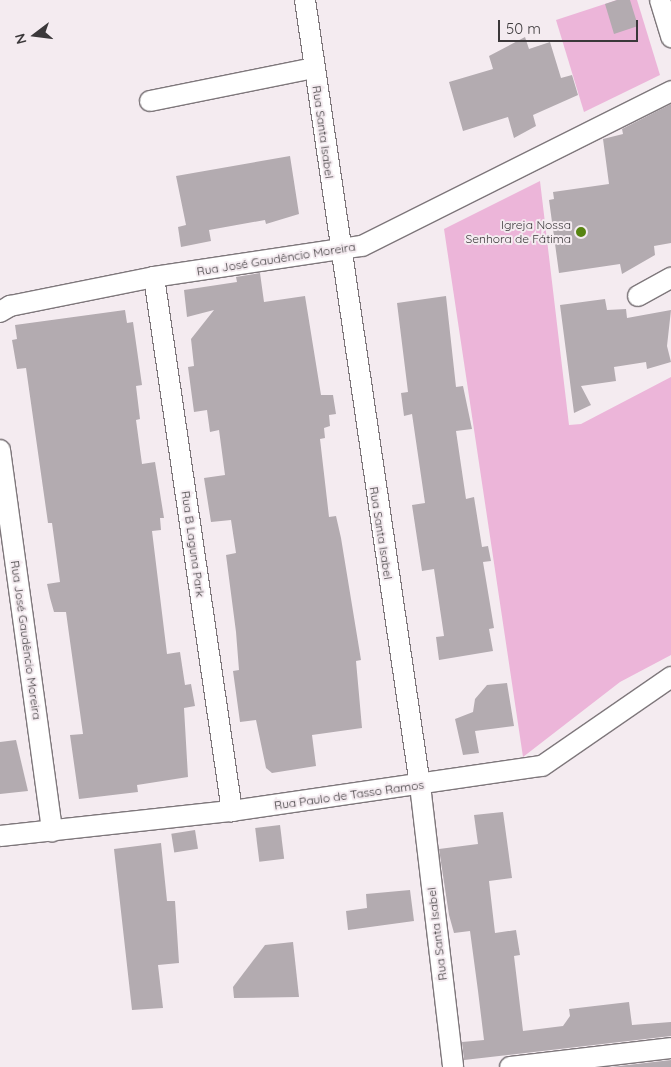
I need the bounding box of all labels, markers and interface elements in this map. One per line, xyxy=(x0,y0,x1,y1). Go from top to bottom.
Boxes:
north arrow xyxy=(10,10,60,60)
scale bar xyxy=(501,10,641,42)
text: 50 m xyxy=(506,19,541,38)
text: N xyxy=(10,32,31,46)
street label: Rua Santa Isabel xyxy=(309,85,337,179)
place label: Igreja Nossa Senhora de Fátima xyxy=(465,218,571,246)
marker: Igreja Nossa Senhora de Fátima xyxy=(575,226,587,238)
street label: Rua José Gaudêncio Moreira xyxy=(196,239,356,279)
street label: Rua Santa Isabel xyxy=(367,486,395,580)
street label: Rua B Laguna Park xyxy=(178,490,208,598)
street label: Rua José Gaudêncio Moreira xyxy=(8,560,44,720)
street label: Rua Paulo de Tasso Ramos xyxy=(273,777,425,813)
street label: Rua Santa Isabel xyxy=(424,887,450,981)

